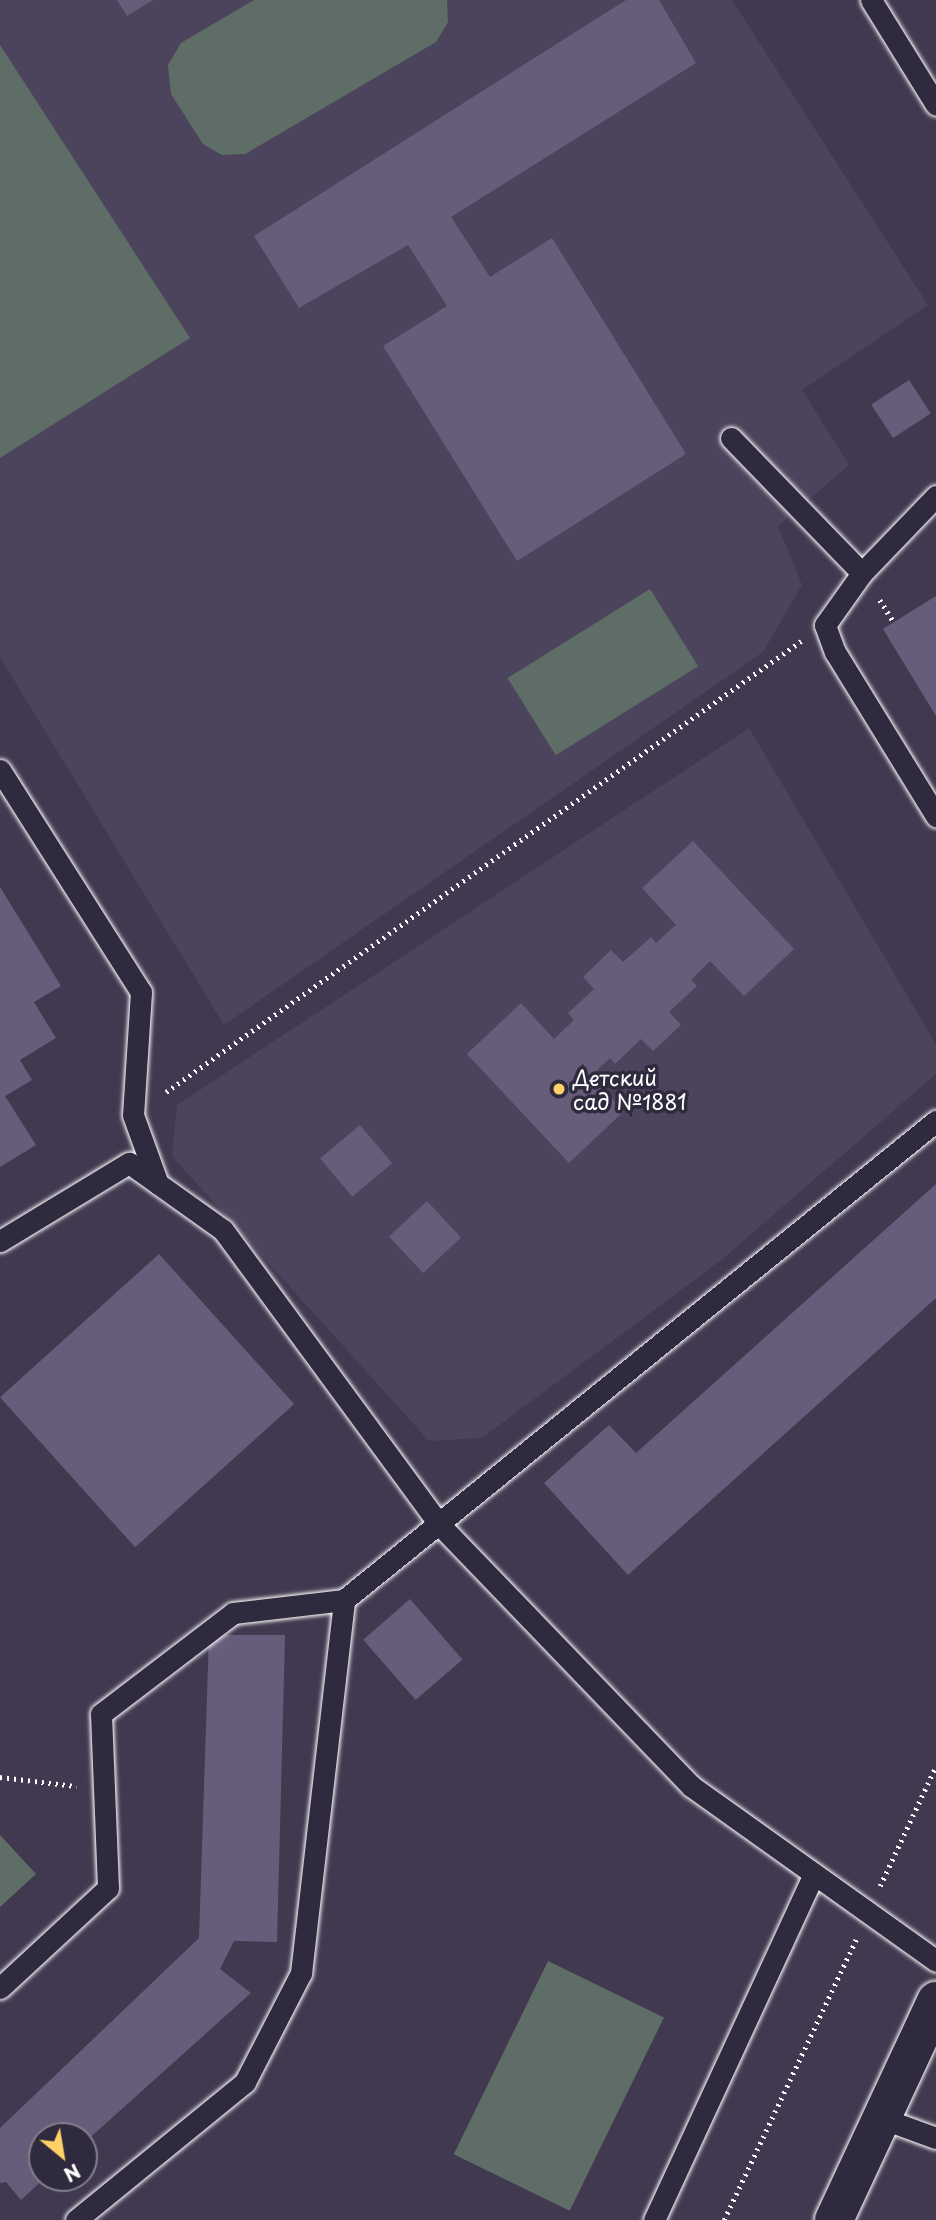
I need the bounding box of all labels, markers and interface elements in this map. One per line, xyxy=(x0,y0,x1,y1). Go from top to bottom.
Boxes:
place label: Детский сад №1881 xyxy=(573,1064,686,1114)
marker: Детский сад №1881 xyxy=(551,1081,567,1097)
north arrow xyxy=(28,2122,98,2192)
text: N xyxy=(59,2158,86,2189)

